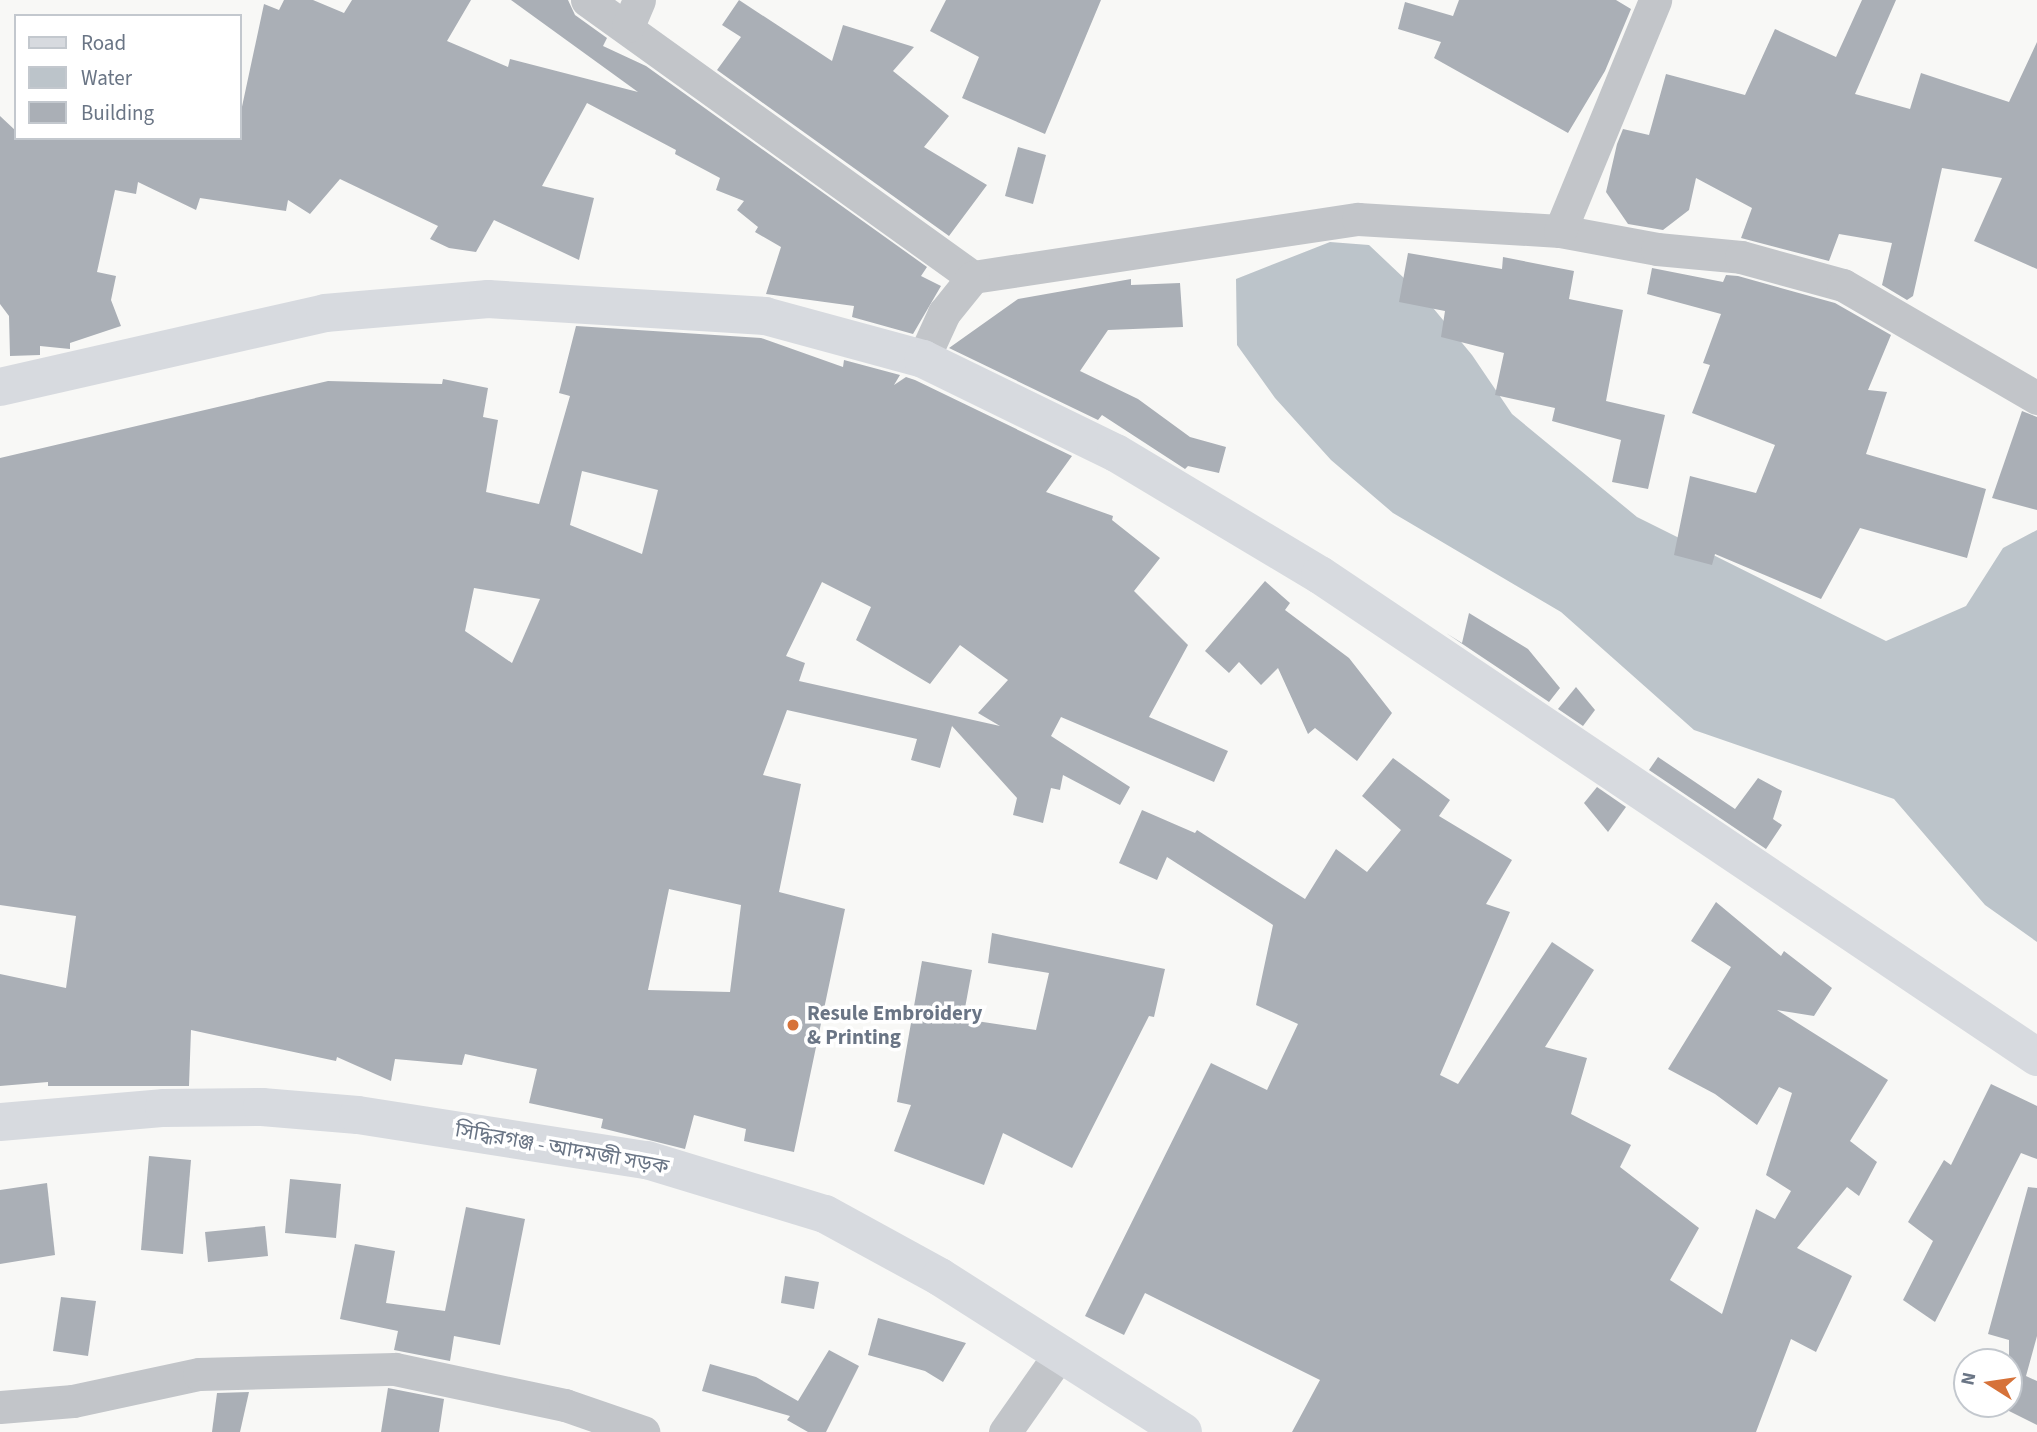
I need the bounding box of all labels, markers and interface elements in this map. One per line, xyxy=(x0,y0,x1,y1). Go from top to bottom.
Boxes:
legend xyxy=(14,14,242,140)
text: Road xyxy=(81,28,126,58)
text: Water xyxy=(81,63,132,93)
text: Building xyxy=(81,98,154,128)
place label: Resule Embroidery & Printing xyxy=(807,1000,982,1050)
marker: Resule Embroidery & Printing xyxy=(785,1017,801,1033)
street label: সিদ্ধিরগঞ্জ - আদমজী সড়ক xyxy=(453,1117,671,1179)
north arrow xyxy=(1953,1348,2023,1418)
text: N xyxy=(1954,1370,1983,1388)

